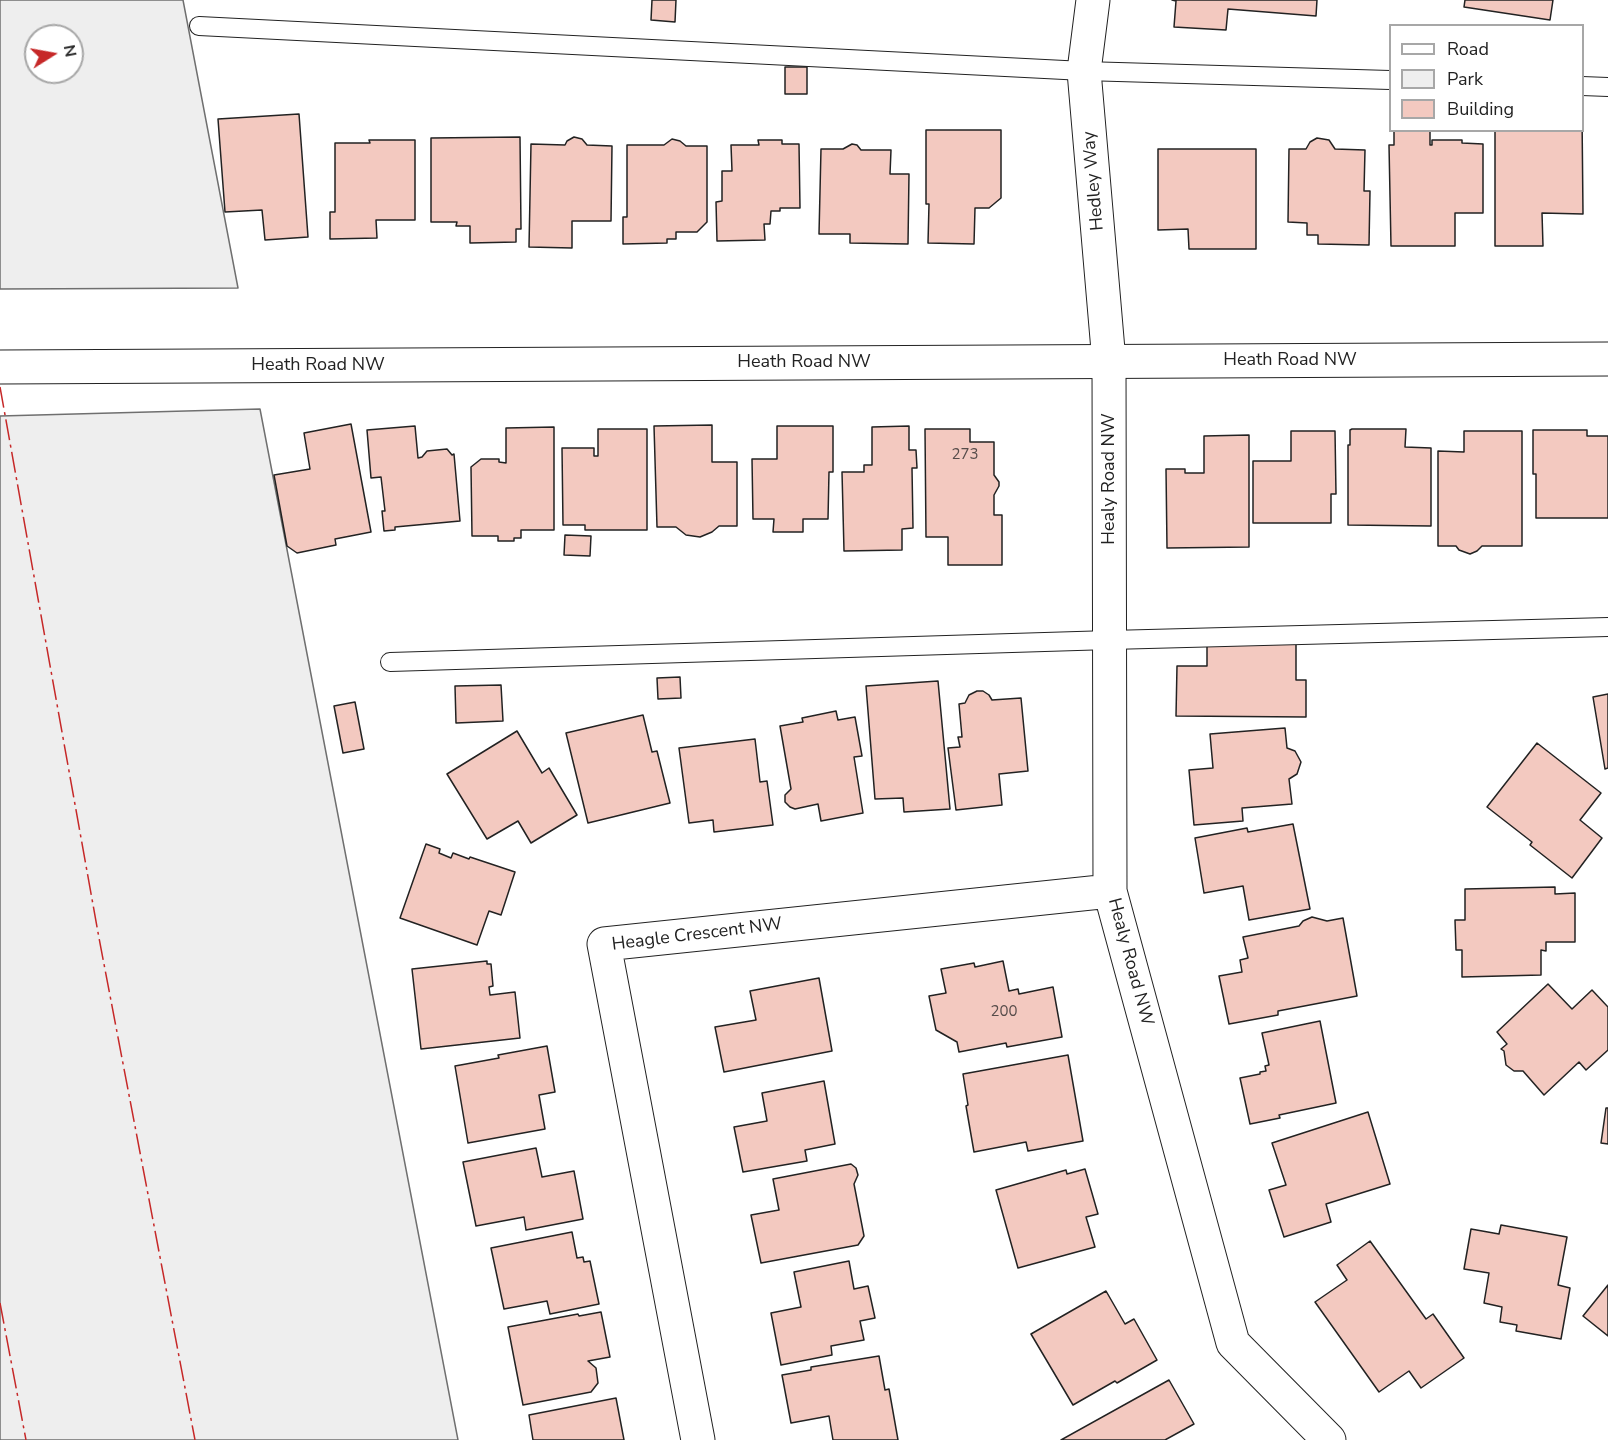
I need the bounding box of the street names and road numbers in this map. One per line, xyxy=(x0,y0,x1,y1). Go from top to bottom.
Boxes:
street label: Hedley Way xyxy=(1079,130,1109,232)
street label: Heath Road NW xyxy=(1223,350,1357,372)
street label: Heath Road NW xyxy=(737,352,871,374)
street label: Heath Road NW xyxy=(251,355,385,377)
street label: Healy Road NW xyxy=(1099,413,1121,545)
street label: Healy Road NW xyxy=(1103,896,1157,1028)
street label: Heagle Crescent NW xyxy=(611,914,783,956)

